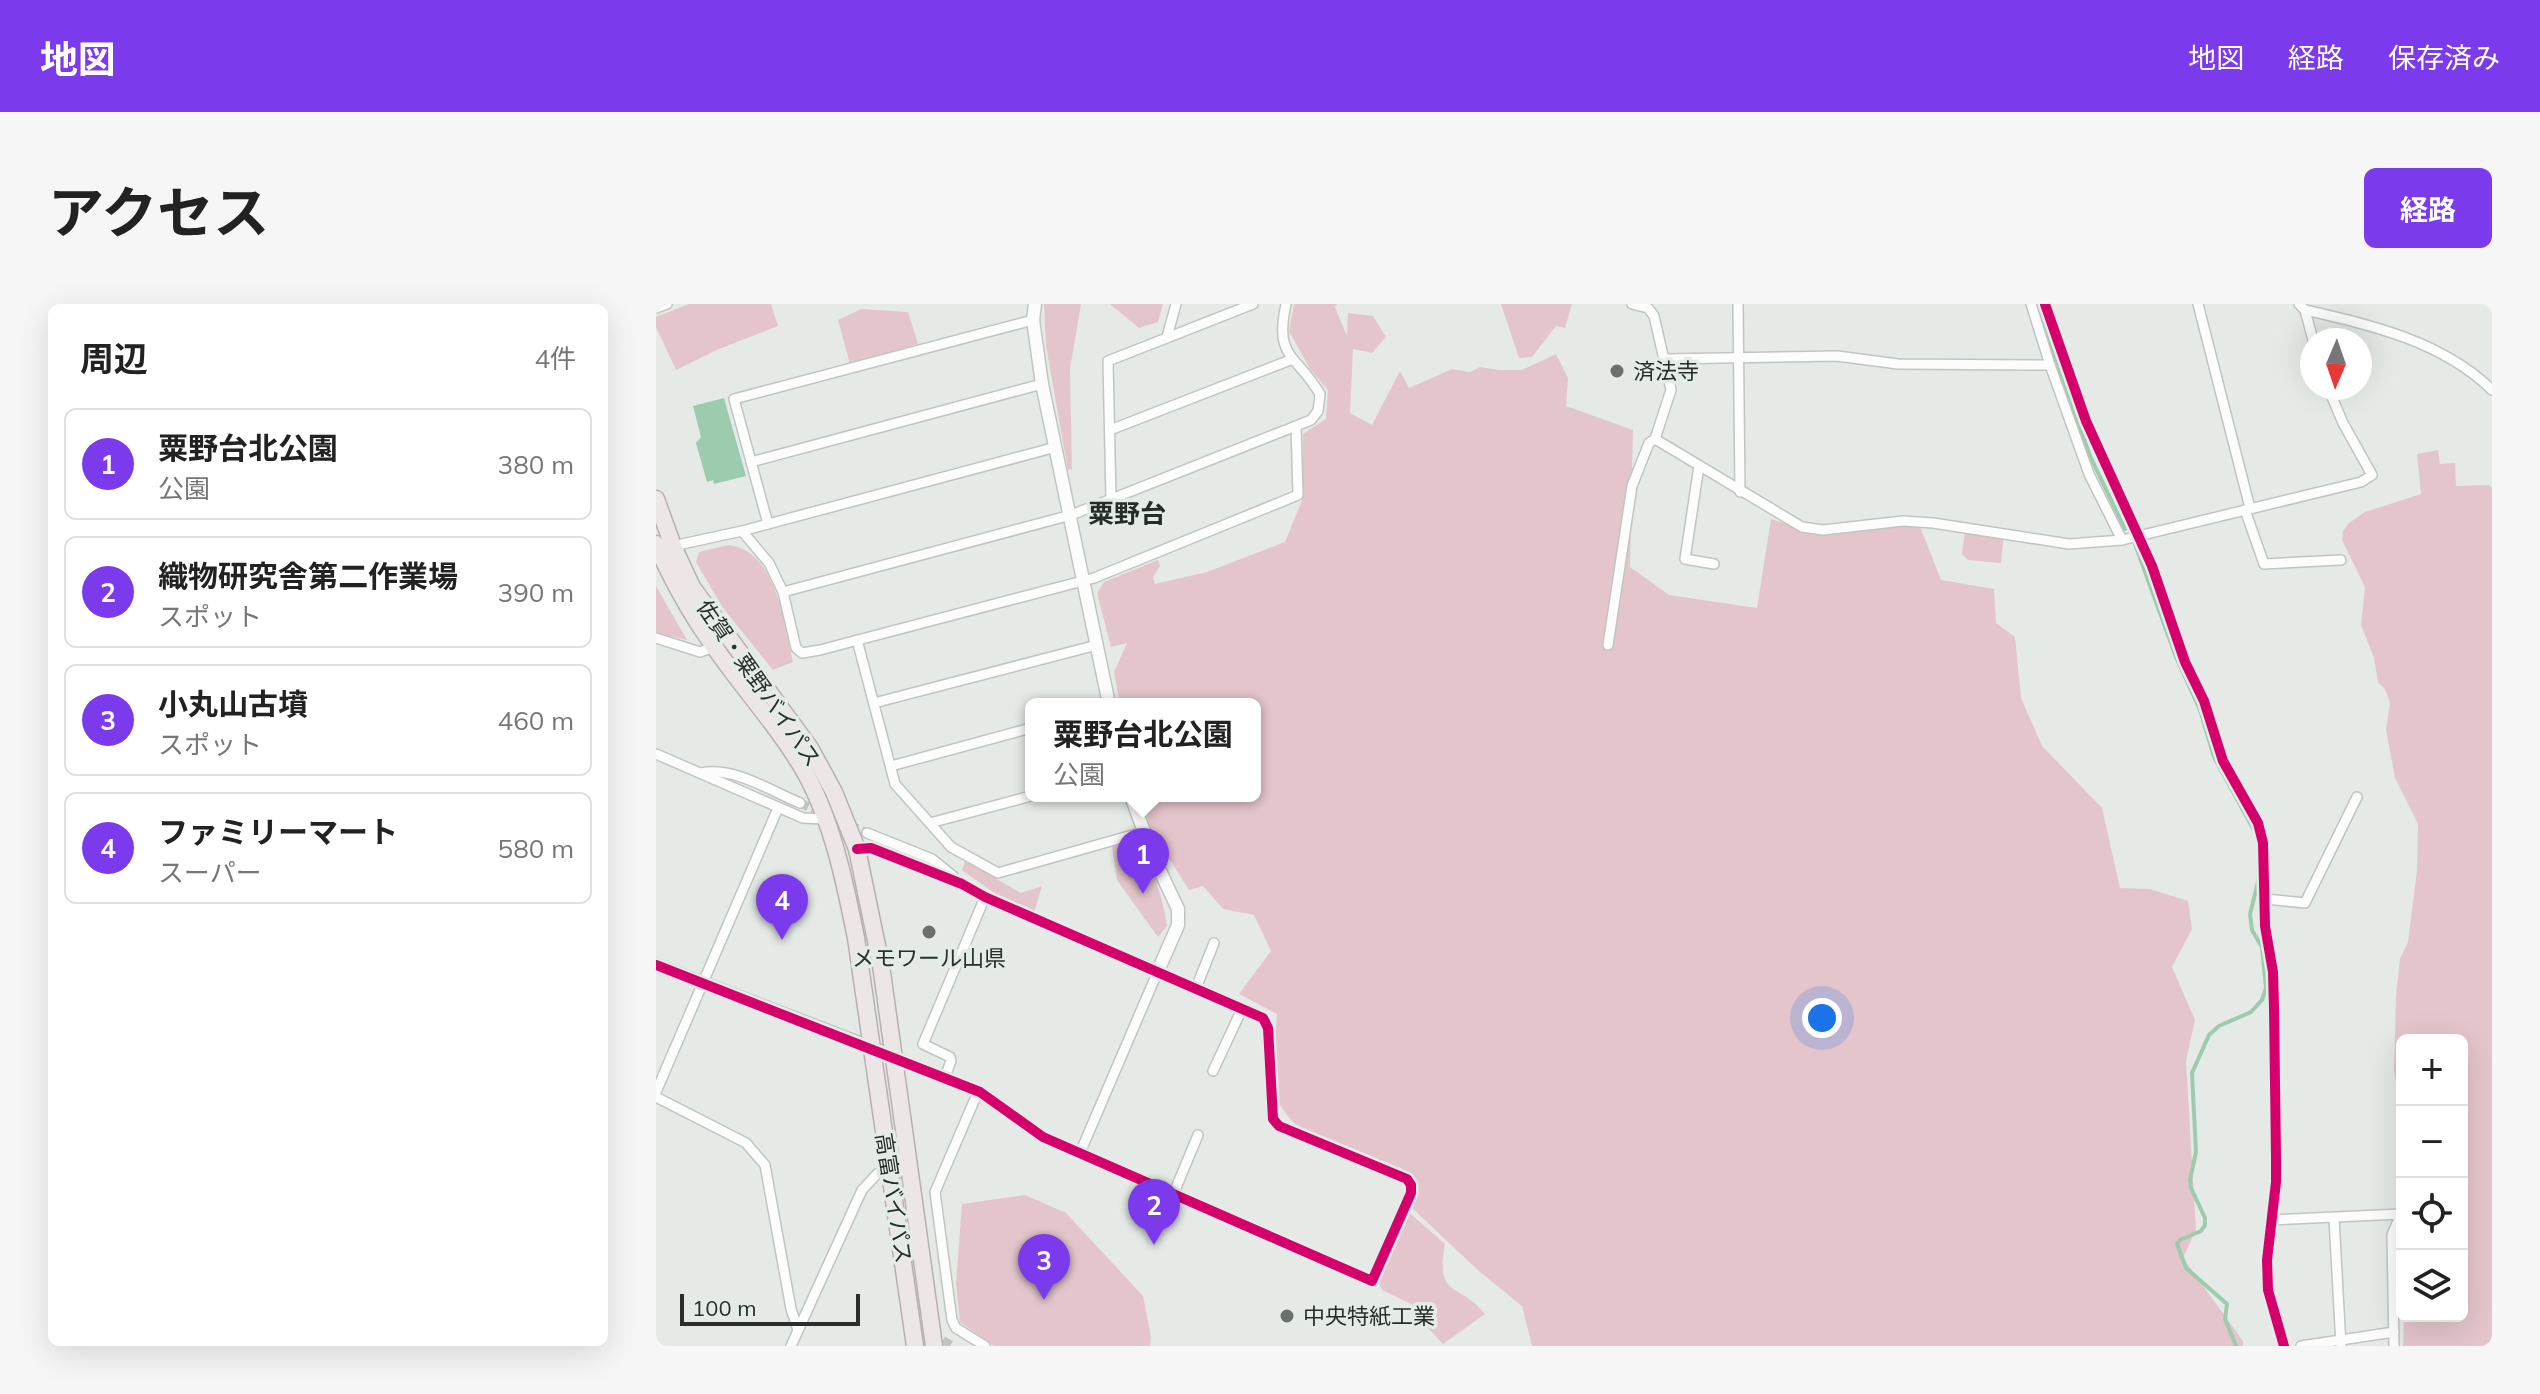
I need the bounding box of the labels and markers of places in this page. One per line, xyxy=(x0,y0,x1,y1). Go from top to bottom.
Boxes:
place label: 済法寺 xyxy=(1633,357,1699,385)
marker: 済法寺 xyxy=(1608,362,1626,380)
pin: 1 xyxy=(1117,828,1169,894)
pin: 4 xyxy=(756,874,808,940)
marker: メモワール山県 xyxy=(920,923,938,941)
place label: メモワール山県 xyxy=(852,944,1006,972)
pin: 2 xyxy=(1128,1179,1180,1245)
pin: 3 xyxy=(1018,1234,1070,1300)
place label: 中央特紙工業 xyxy=(1303,1302,1435,1330)
marker: 中央特紙工業 xyxy=(1278,1307,1296,1325)

